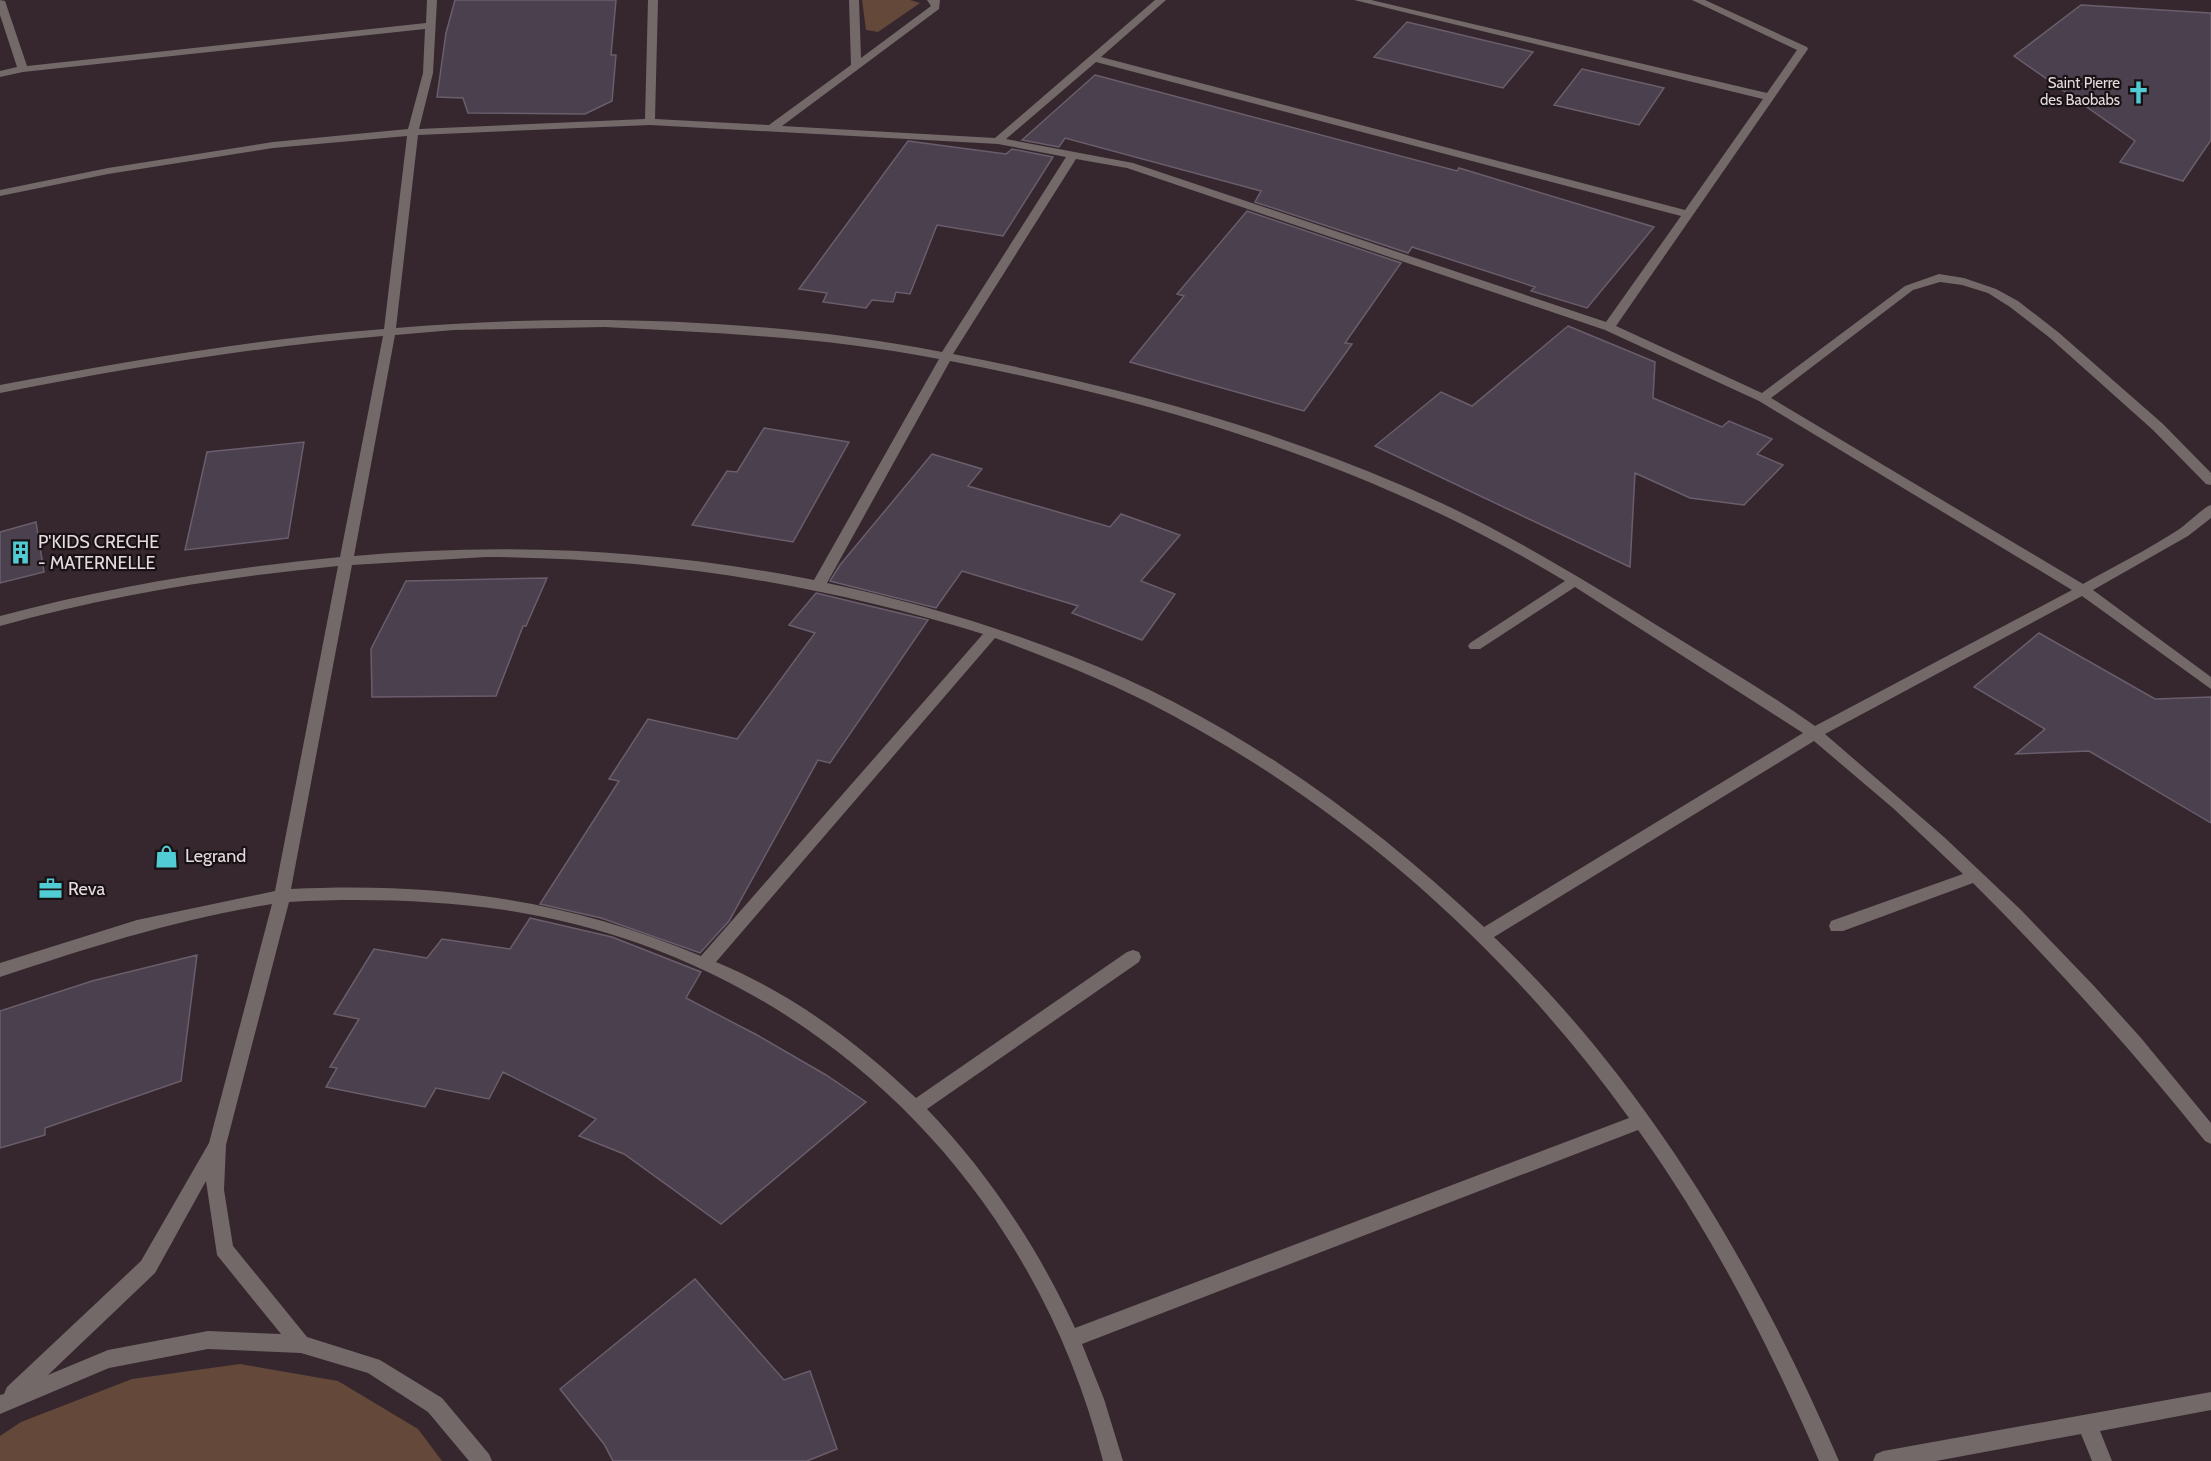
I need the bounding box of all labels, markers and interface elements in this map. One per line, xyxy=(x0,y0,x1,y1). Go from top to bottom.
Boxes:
place label: Saint Pierre des Baobabs xyxy=(2040,74,2120,109)
church icon: Saint Pierre des Baobabs xyxy=(2125,79,2151,105)
place label: P'KIDS CRECHE - MATERNELLE xyxy=(38,531,159,574)
building icon: P'KIDS CRECHE - MATERNELLE xyxy=(7,539,33,565)
shop icon: Legrand xyxy=(154,843,180,869)
place label: Legrand xyxy=(185,845,246,867)
office icon: Reva xyxy=(37,876,63,902)
place label: Reva xyxy=(68,878,105,900)

